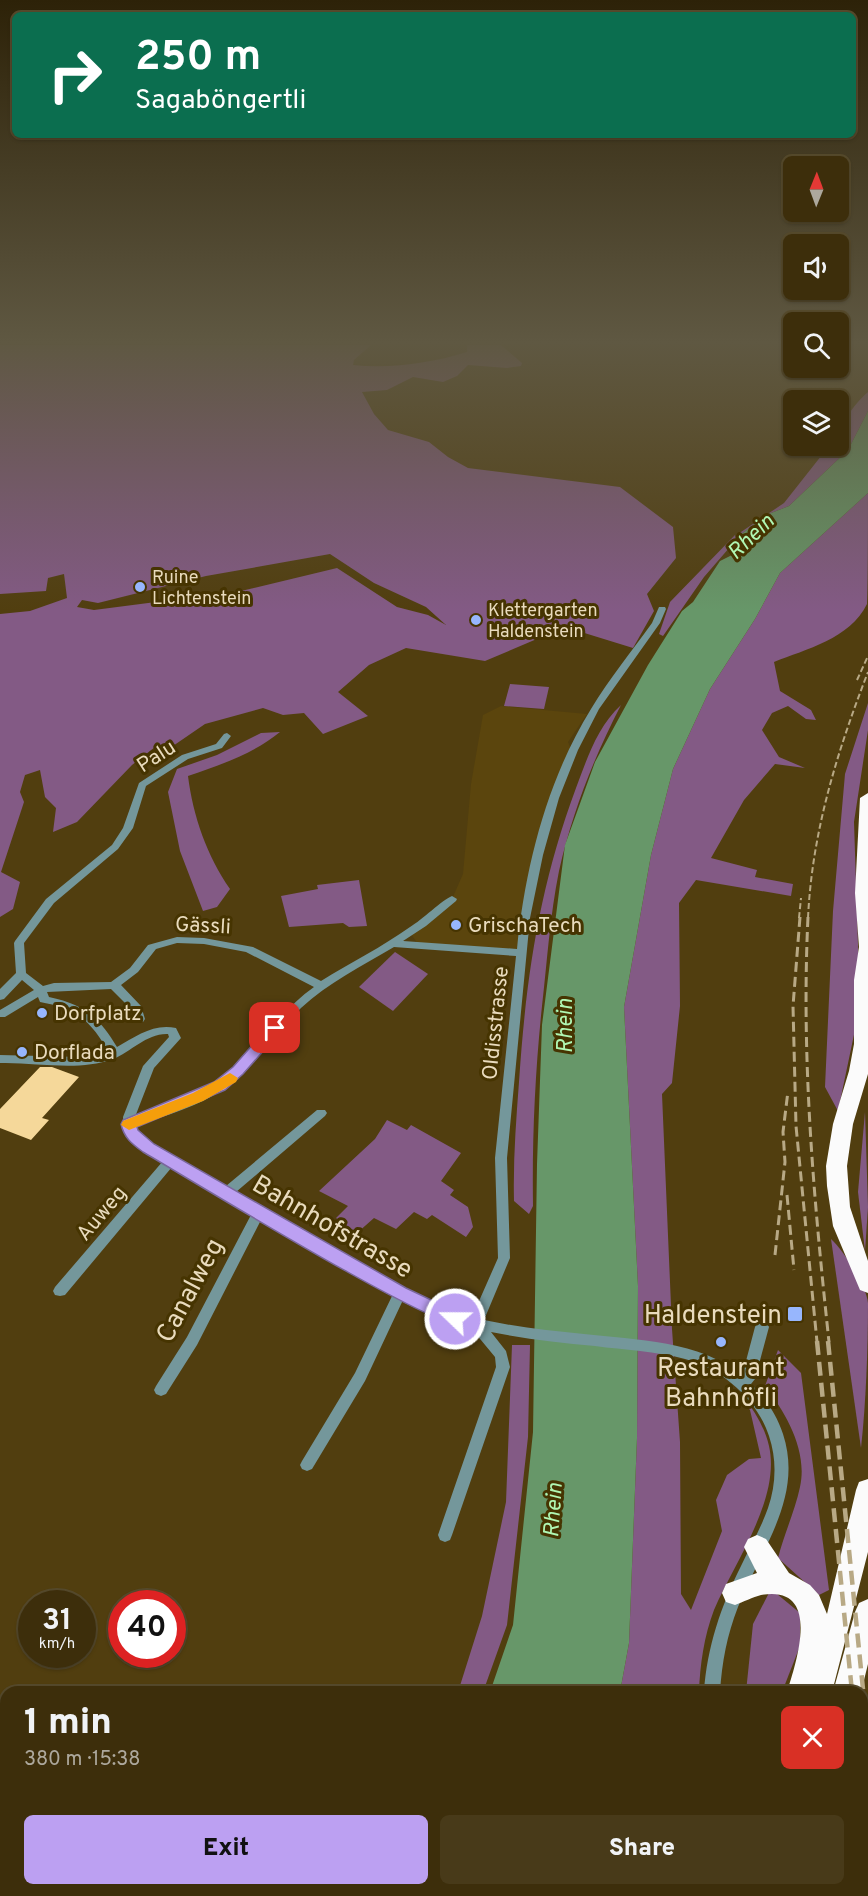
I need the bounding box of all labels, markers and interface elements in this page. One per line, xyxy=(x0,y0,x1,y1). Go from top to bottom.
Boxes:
text: 250 m xyxy=(135,32,261,85)
icon: right xyxy=(36,36,114,114)
text: Sagaböngertli xyxy=(135,84,306,118)
north arrow xyxy=(783,156,849,222)
map controls xyxy=(783,156,849,456)
button: sound xyxy=(783,234,849,300)
button: search xyxy=(783,312,849,378)
button: layers xyxy=(783,390,849,456)
water label: Rhein xyxy=(723,509,781,567)
place label: Ruine Lichtenstein xyxy=(152,567,251,611)
marker: Ruine Lichtenstein xyxy=(133,580,147,594)
place label: Klettergarten Haldenstein xyxy=(488,600,598,644)
marker: Klettergarten Haldenstein xyxy=(469,613,483,627)
street label: Palu xyxy=(132,735,181,780)
street label: Gässli xyxy=(174,912,232,941)
place label: GrischaTech xyxy=(468,913,582,940)
marker: GrischaTech xyxy=(449,918,463,932)
street label: Oldisstrasse xyxy=(477,965,516,1081)
water label: Rhein xyxy=(553,999,580,1053)
place label: Dorfplatz xyxy=(54,1001,142,1028)
pin xyxy=(249,1002,300,1053)
marker: Dorfplatz xyxy=(35,1006,49,1020)
icon: arrive xyxy=(258,1011,291,1044)
place label: Dorflada xyxy=(34,1040,115,1067)
marker: Dorflada xyxy=(15,1045,29,1059)
street label: Bahnhofstrasse xyxy=(246,1169,418,1287)
street label: Auweg xyxy=(71,1181,133,1247)
street label: Canalweg xyxy=(150,1233,232,1349)
position arrow xyxy=(423,1287,487,1351)
place label: Haldenstein xyxy=(644,1300,782,1333)
marker: Haldenstein xyxy=(786,1305,804,1323)
marker: Restaurant Bahnhöfli xyxy=(714,1335,728,1349)
place label: Restaurant Bahnhöfli xyxy=(657,1353,785,1416)
water label: Rhein xyxy=(539,1482,570,1538)
speed limit sign: 40 xyxy=(108,1590,186,1668)
text: 31 xyxy=(42,1603,72,1640)
text: km/h xyxy=(39,1635,75,1654)
text: 1 min xyxy=(24,1701,112,1747)
button: close xyxy=(781,1706,844,1769)
text: 380 m · 15:38 xyxy=(24,1747,141,1773)
button: Exit xyxy=(24,1815,428,1884)
button: Share xyxy=(440,1815,844,1884)

